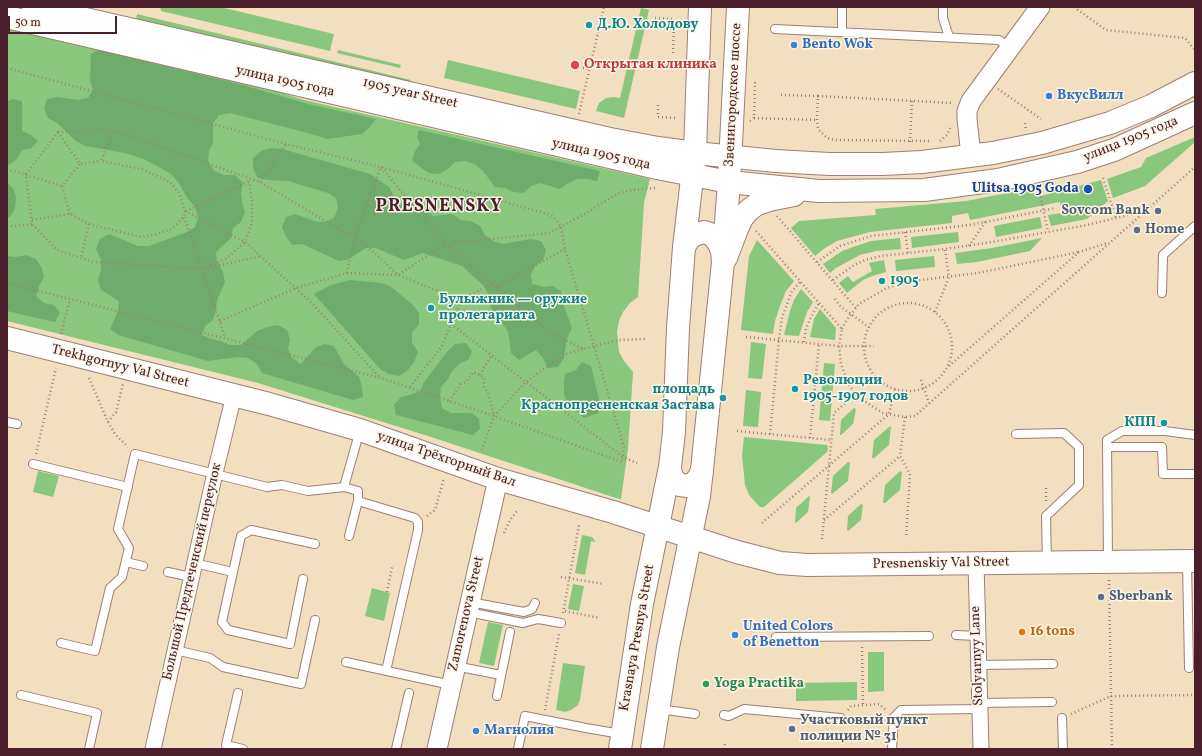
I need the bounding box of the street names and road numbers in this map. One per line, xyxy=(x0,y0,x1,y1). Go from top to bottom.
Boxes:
street label: Звенигородское шоссе xyxy=(722,23,746,167)
street label: улица 1905 года xyxy=(234,62,336,102)
street label: 1905 year Street xyxy=(361,75,459,113)
street label: улица 1905 года xyxy=(1081,113,1181,167)
street label: улица 1905 года xyxy=(550,135,652,175)
street label: Trekhgornyy Val Street xyxy=(49,342,191,392)
street label: улица Трёхгорный Вал xyxy=(374,428,518,492)
street label: Большой Предтеченский переулок xyxy=(160,462,226,682)
street label: Presnenskiy Val Street xyxy=(872,554,1010,574)
street label: Zamorenova Street xyxy=(446,555,488,673)
street label: Krasnaya Presnya Street xyxy=(617,563,659,713)
street label: Stolyarnyy Lane xyxy=(968,606,988,706)

